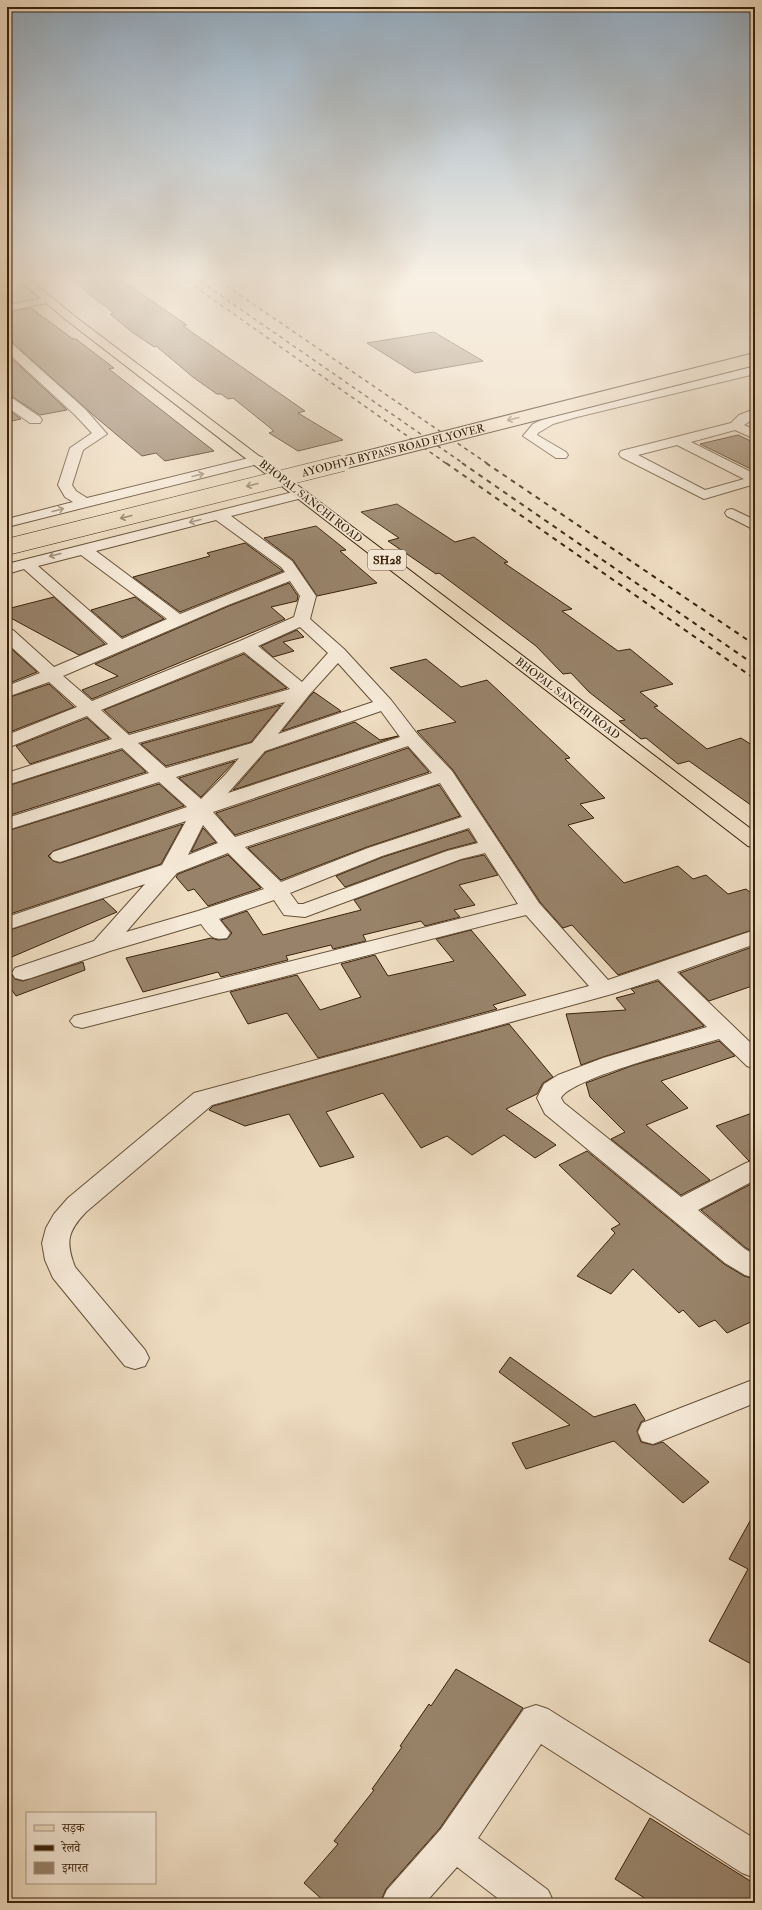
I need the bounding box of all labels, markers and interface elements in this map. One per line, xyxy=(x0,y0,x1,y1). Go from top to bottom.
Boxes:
one-way arrow xyxy=(507,416,520,423)
street label: AYODHYA BYPASS ROAD FLYOVER xyxy=(299,421,487,480)
street label: BHOPAL SANCHI ROAD xyxy=(256,457,365,546)
one-way arrow xyxy=(191,470,204,478)
one-way arrow xyxy=(245,482,258,489)
one-way arrow xyxy=(52,505,65,513)
one-way arrow xyxy=(119,513,132,521)
one-way arrow xyxy=(189,518,202,525)
road number: SH28 xyxy=(368,550,406,570)
one-way arrow xyxy=(49,552,62,560)
street label: BHOPAL SANCHI ROAD xyxy=(513,655,623,742)
legend xyxy=(26,1812,156,1884)
text: सड़क xyxy=(61,1821,86,1836)
text: रेलवे xyxy=(60,1840,81,1856)
text: इमारत xyxy=(61,1861,89,1876)

